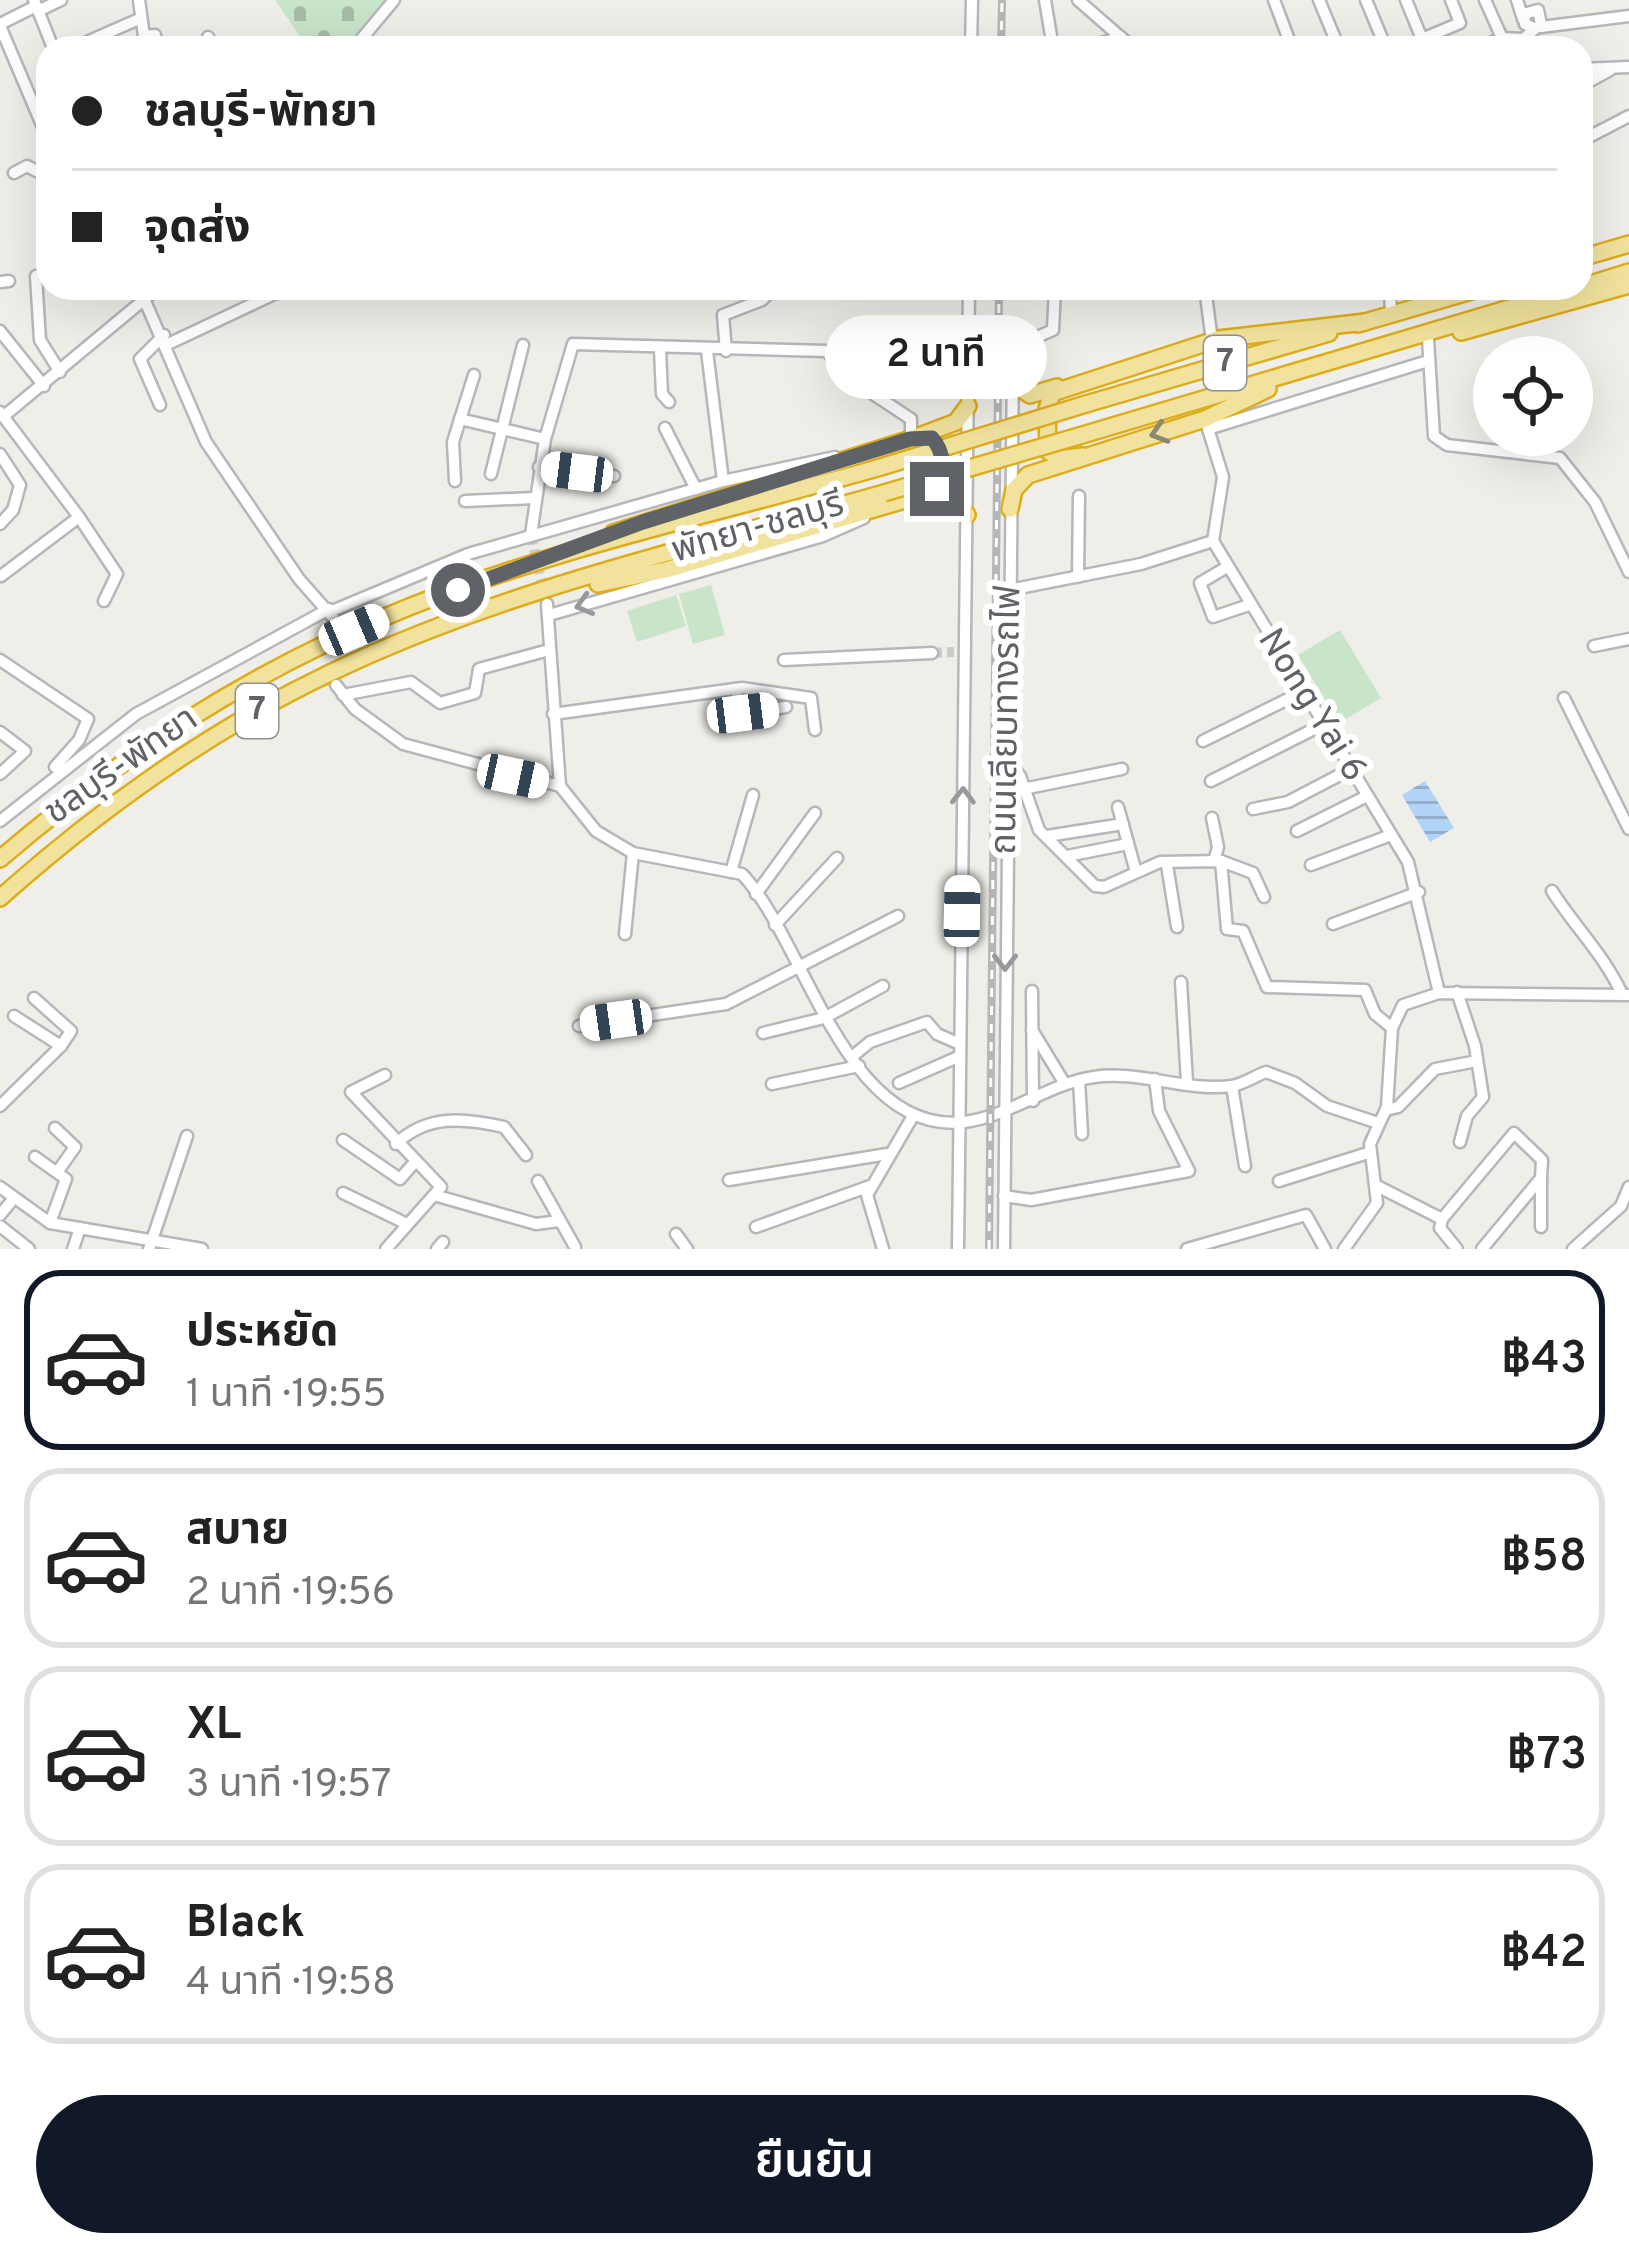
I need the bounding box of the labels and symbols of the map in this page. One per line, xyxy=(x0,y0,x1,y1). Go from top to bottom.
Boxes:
callout: 2 นาที xyxy=(826,315,1048,399)
road number: 7 xyxy=(1204,336,1246,390)
one-way arrow xyxy=(1149,419,1170,444)
car xyxy=(539,450,615,494)
route end xyxy=(910,462,964,516)
street label: พัทยา-ชลบุรี xyxy=(667,482,849,576)
route start xyxy=(431,563,485,617)
street label: ถนนเลียบทางรถไฟ xyxy=(983,585,1033,855)
one-way arrow xyxy=(574,591,595,616)
car xyxy=(314,599,394,661)
street label: Nong Yai 6 xyxy=(1246,621,1376,791)
road number: 7 xyxy=(236,684,278,738)
car xyxy=(705,691,781,735)
street label: ชลบุรี-พัทยา xyxy=(36,697,208,837)
car xyxy=(474,751,552,801)
one-way arrow xyxy=(950,786,976,804)
car xyxy=(943,875,981,947)
one-way arrow xyxy=(992,954,1018,972)
car xyxy=(578,997,654,1043)

